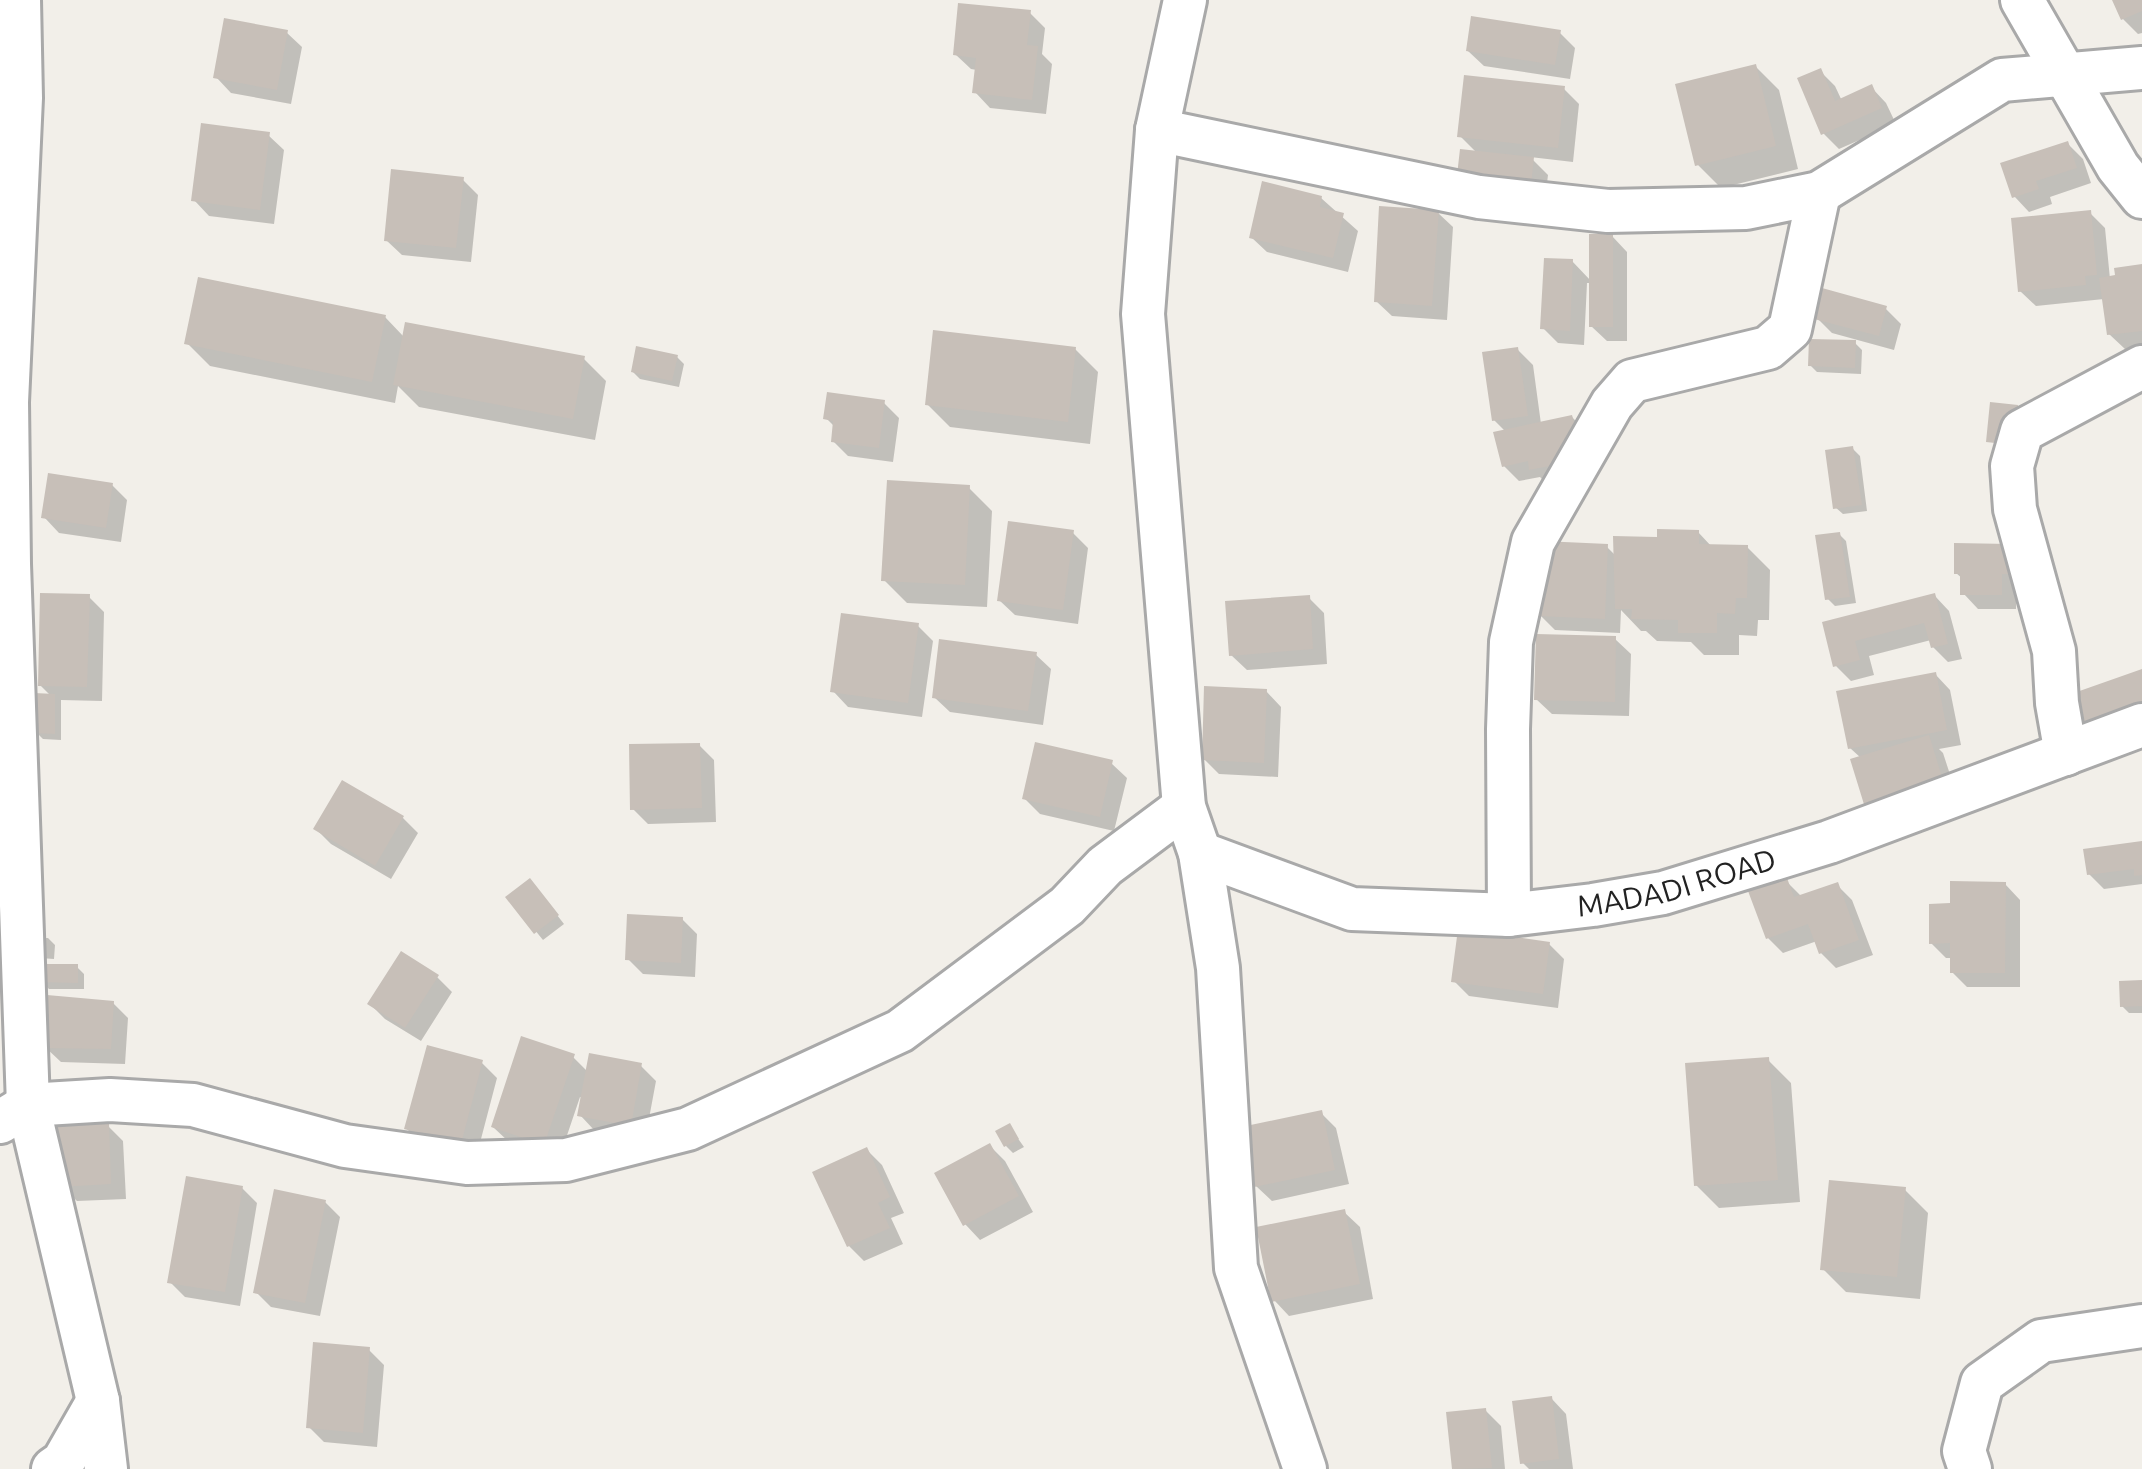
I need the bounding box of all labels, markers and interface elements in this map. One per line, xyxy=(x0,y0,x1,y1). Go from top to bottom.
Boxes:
street label: MADADI ROAD xyxy=(1575,841,1780,923)

